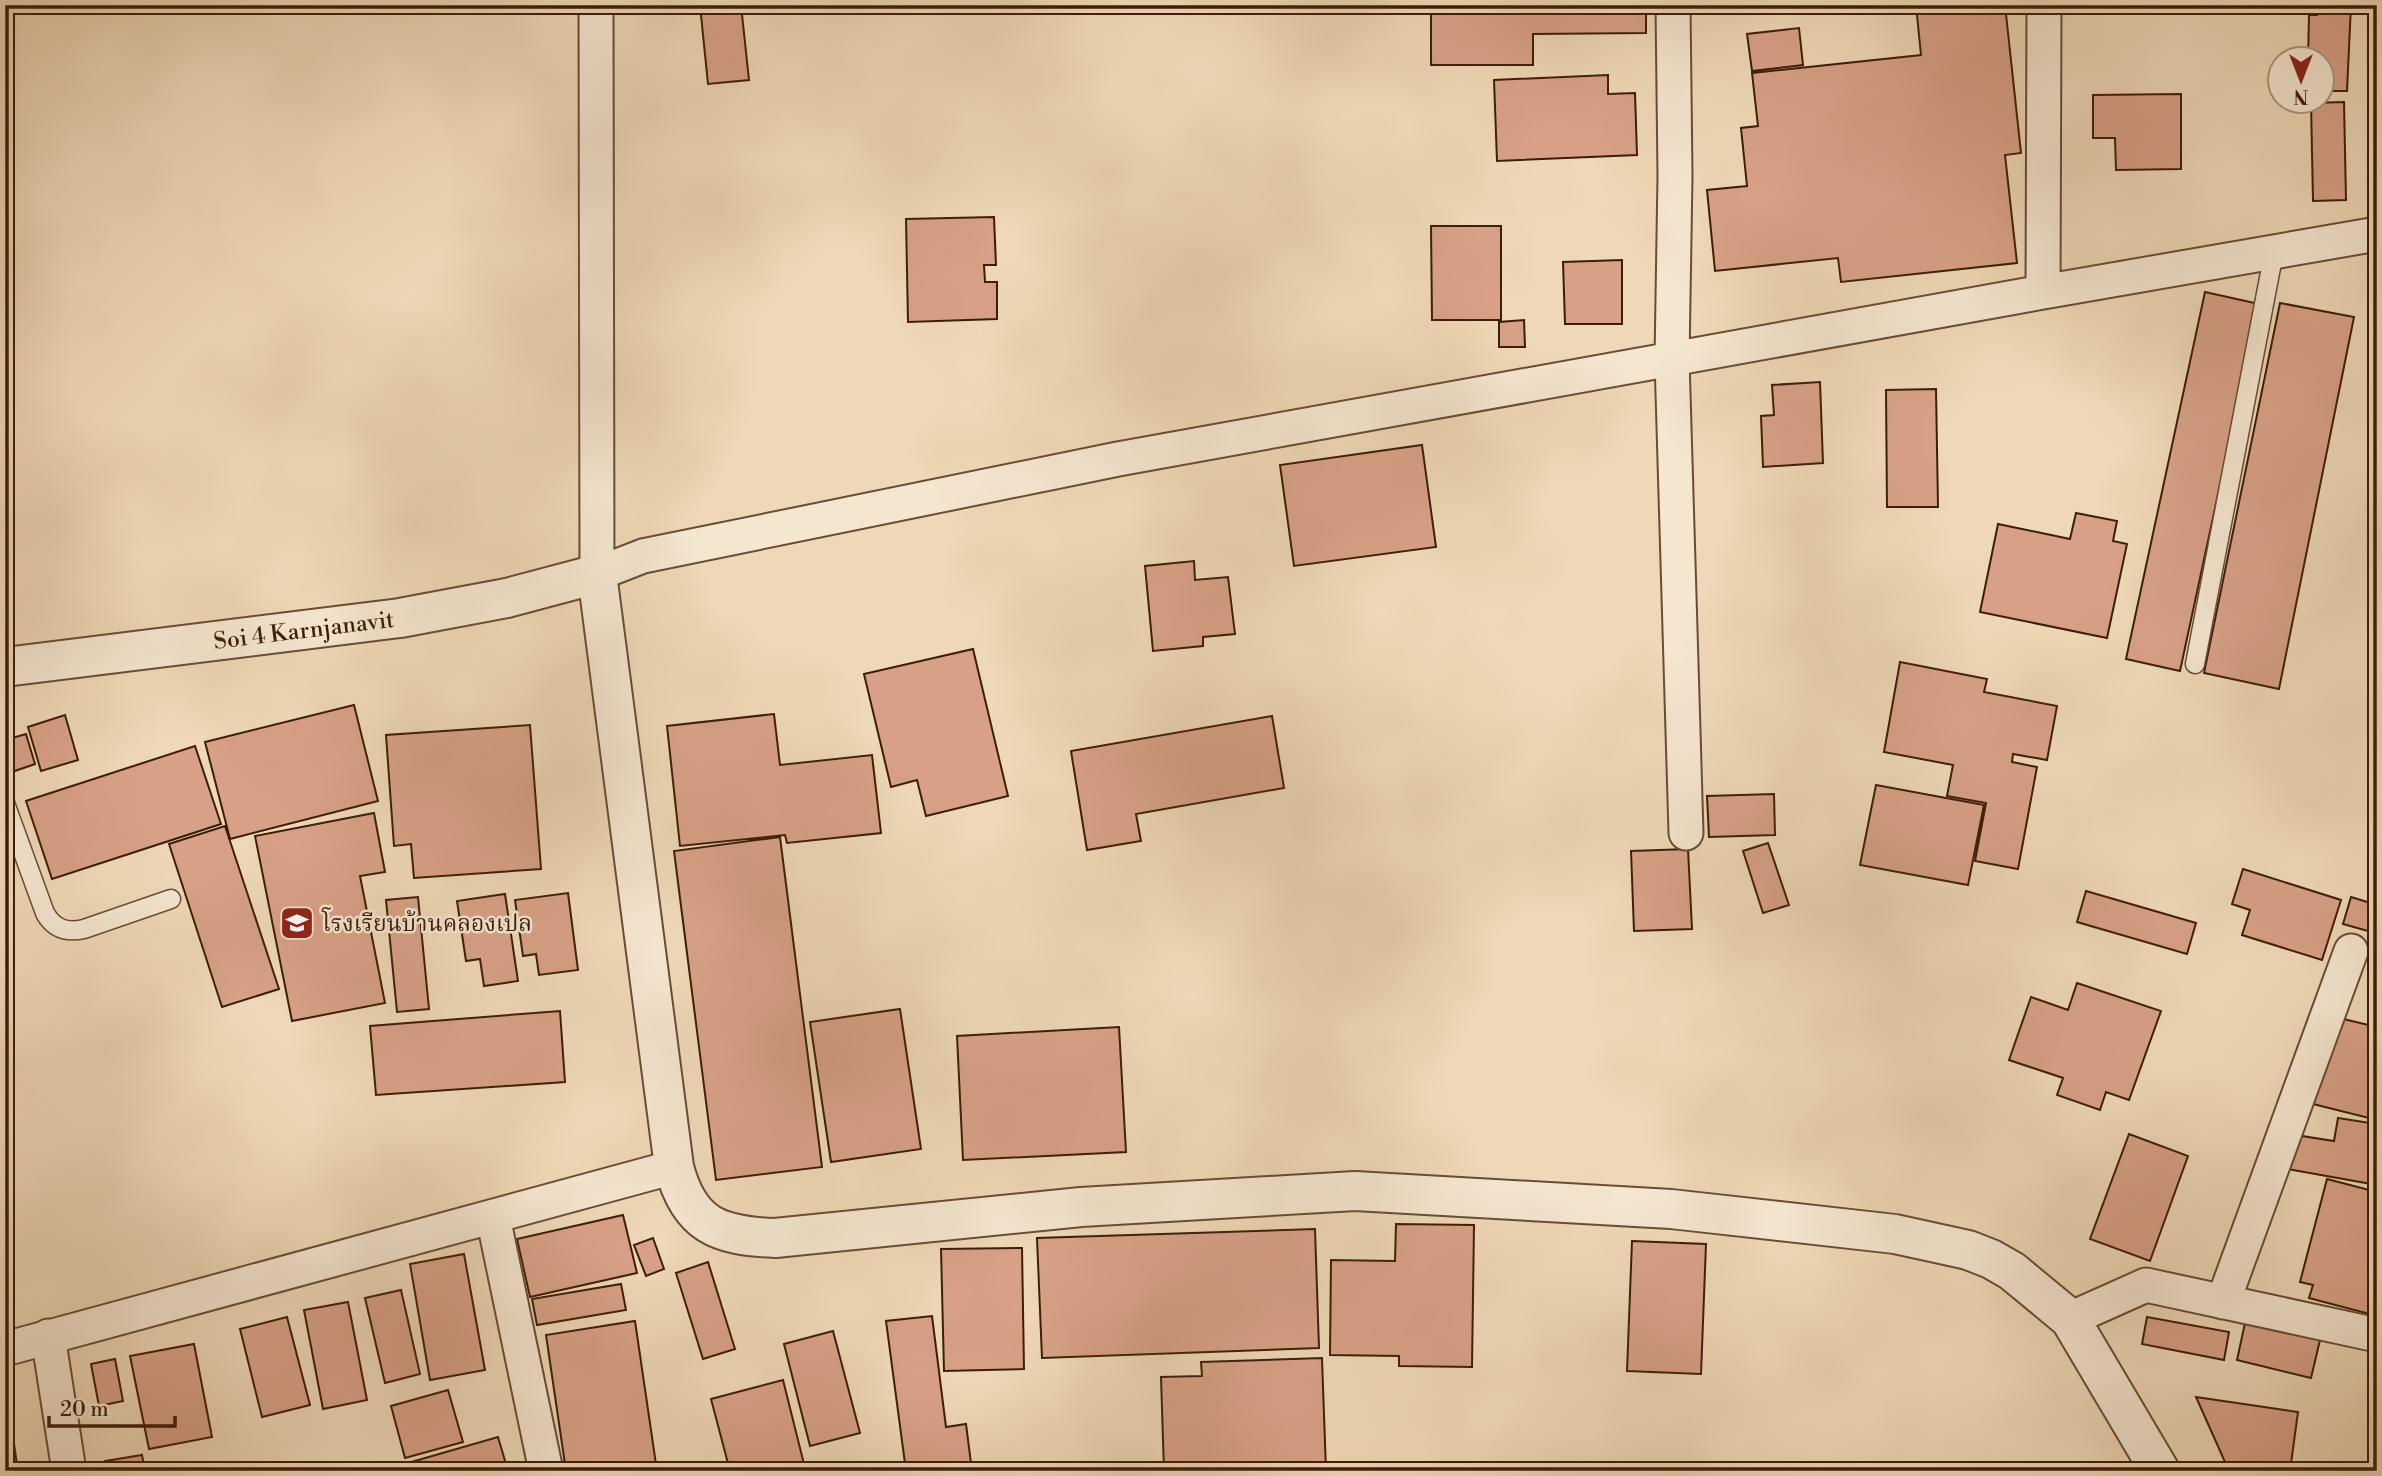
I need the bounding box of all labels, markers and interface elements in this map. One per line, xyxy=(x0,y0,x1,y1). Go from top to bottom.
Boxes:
north arrow xyxy=(2266,46,2336,116)
text: N xyxy=(2293,84,2309,108)
street label: Soi 4 Karnjanavit xyxy=(212,606,396,656)
school or university icon: โรงเรียนบ้านคลองเปล xyxy=(278,904,316,942)
place label: โรงเรียนบ้านคลองเปล xyxy=(321,907,532,938)
scale bar xyxy=(49,1385,175,1429)
text: 20 m xyxy=(60,1397,109,1423)

